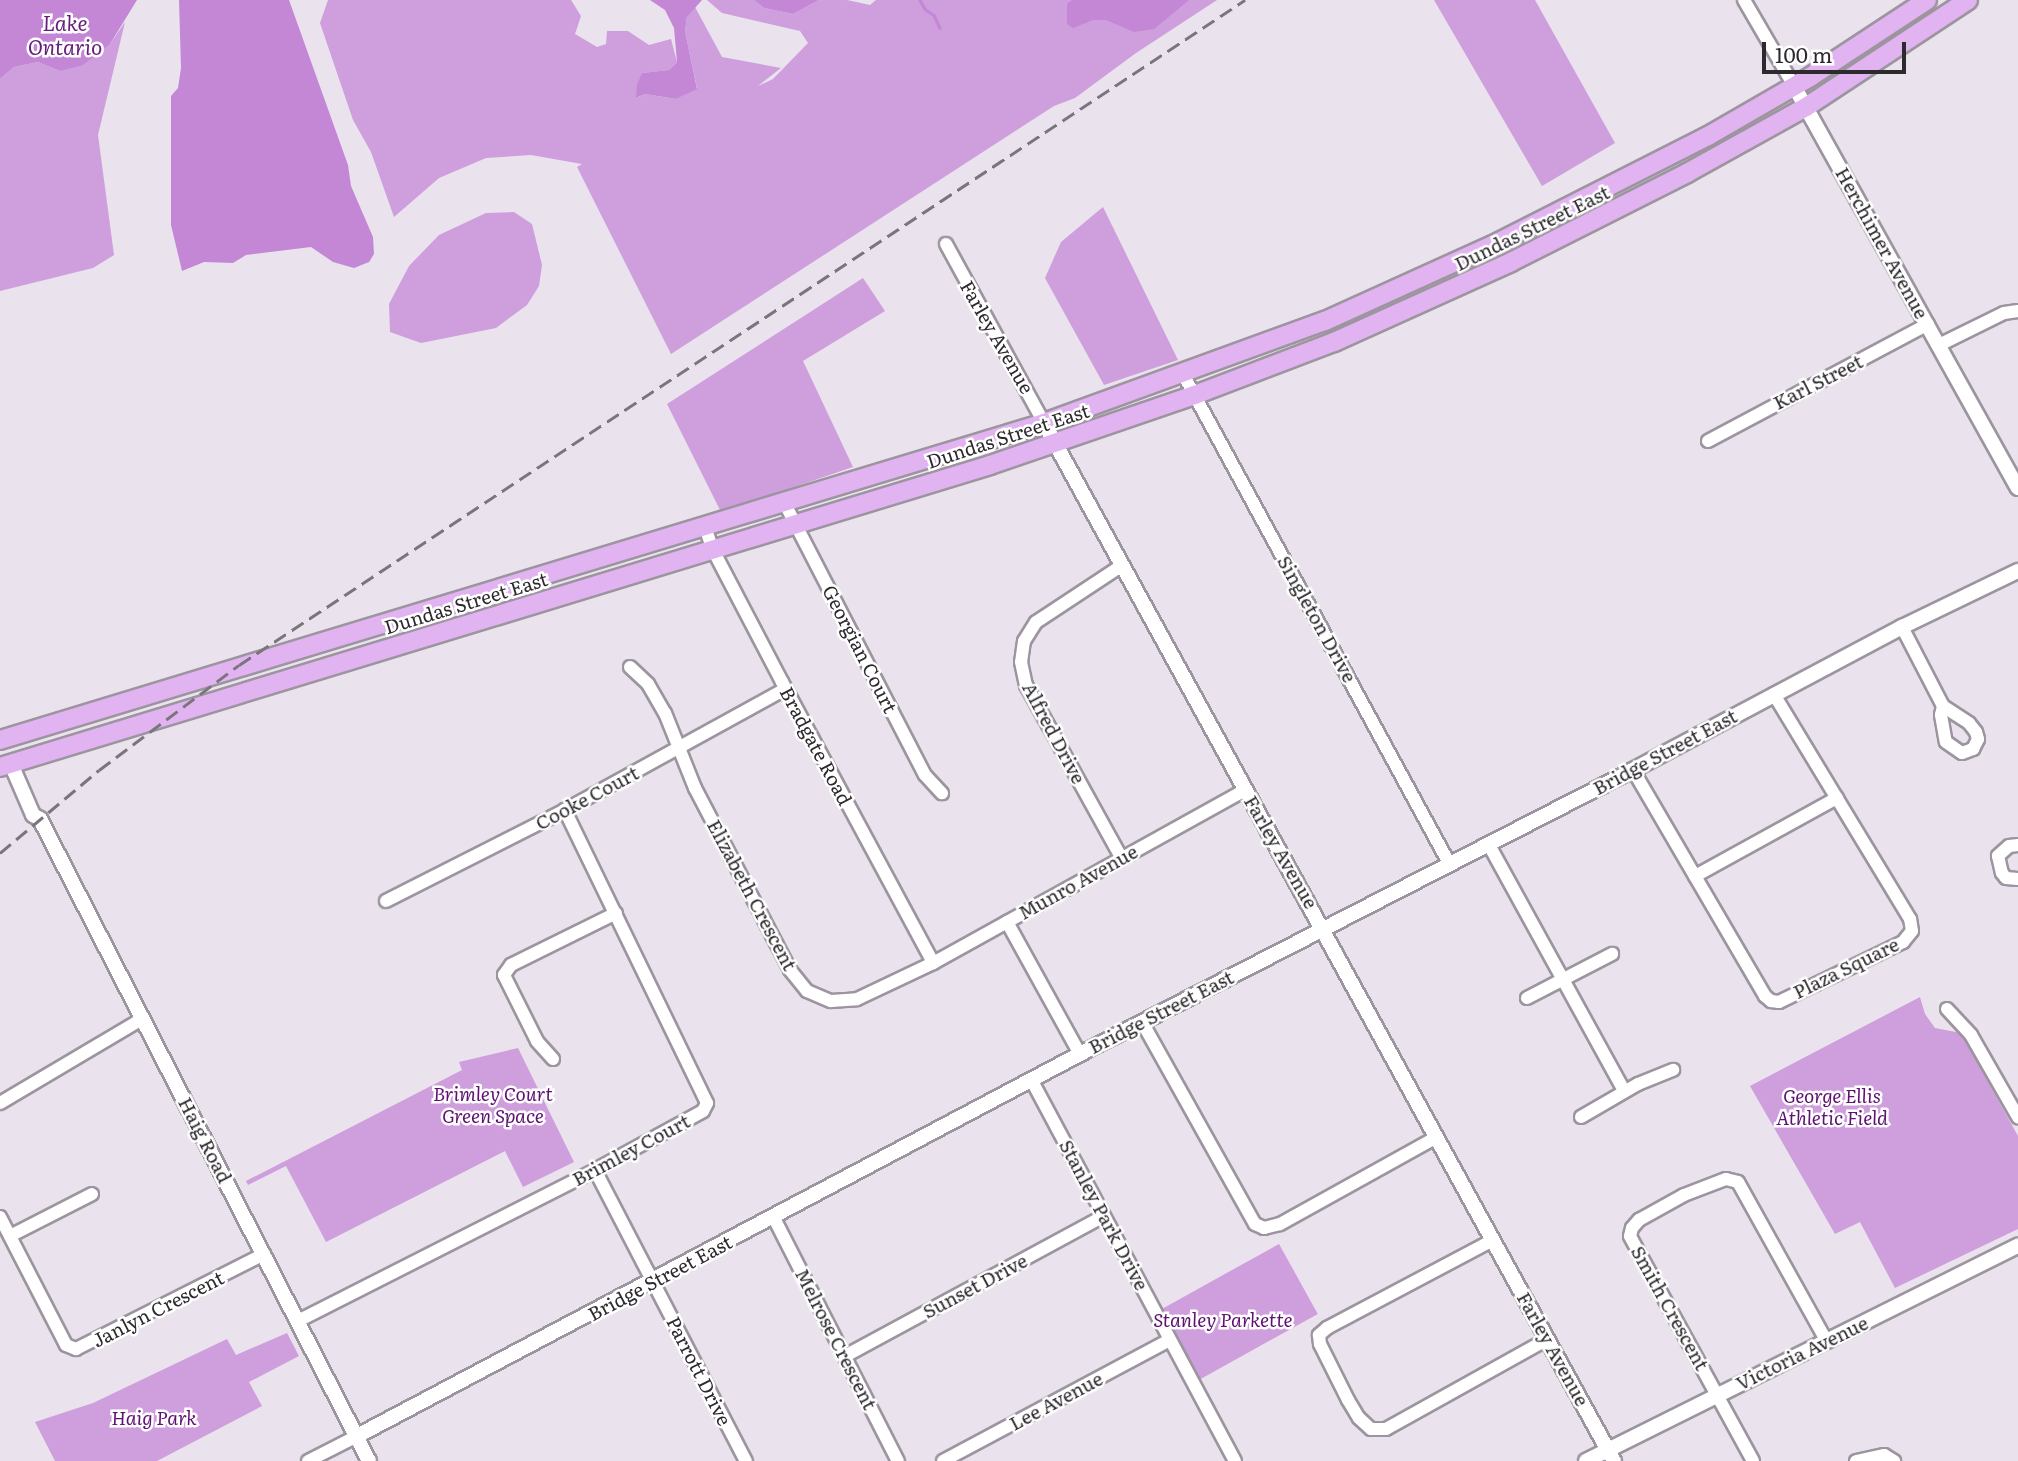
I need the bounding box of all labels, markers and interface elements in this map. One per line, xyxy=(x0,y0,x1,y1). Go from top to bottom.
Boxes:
water label: Lake Ontario xyxy=(28,9,102,59)
scale bar xyxy=(1766,28,1910,72)
text: 100 m xyxy=(1775,38,1832,69)
street label: Herchimer Avenue xyxy=(1831,163,1933,323)
street label: Dundas Street East xyxy=(1451,181,1613,275)
street label: Farley Avenue xyxy=(955,276,1039,398)
street label: Karl Street xyxy=(1770,350,1866,414)
street label: Dundas Street East xyxy=(924,399,1092,473)
street label: Singleton Drive xyxy=(1273,552,1361,686)
street label: Dundas Street East xyxy=(382,567,550,639)
street label: Georgian Court xyxy=(818,581,902,717)
street label: Alfred Drive xyxy=(1018,678,1090,788)
street label: Bradgate Road xyxy=(775,683,857,809)
street label: Bridge Street East xyxy=(1589,704,1741,800)
street label: Cooke Court xyxy=(532,761,642,835)
street label: Farley Avenue xyxy=(1239,791,1323,913)
street label: Elizabeth Crescent xyxy=(703,816,801,974)
street label: Munro Avenue xyxy=(1014,840,1142,924)
street label: Plaza Square xyxy=(1789,933,1903,1003)
street label: Bridge Street East xyxy=(1085,966,1237,1058)
park label: Brimley Court Green Space xyxy=(433,1083,553,1127)
park label: George Ellis Athletic Field xyxy=(1776,1085,1888,1129)
street label: Haig Road xyxy=(174,1093,236,1187)
street label: Brimley Court xyxy=(568,1109,694,1191)
street label: Stanley Park Drive xyxy=(1055,1136,1153,1294)
street label: Bridge Street East xyxy=(584,1230,736,1326)
street label: Smith Crescent xyxy=(1626,1242,1714,1374)
street label: Sunset Drive xyxy=(919,1249,1031,1323)
street label: Melrose Crescent xyxy=(791,1265,881,1413)
street label: Janlyn Crescent xyxy=(88,1266,228,1352)
street label: Farley Avenue xyxy=(1512,1288,1594,1410)
park label: Stanley Parkette xyxy=(1153,1309,1293,1331)
street label: Victoria Avenue xyxy=(1732,1311,1872,1395)
street label: Parrott Drive xyxy=(662,1313,736,1429)
street label: Lee Avenue xyxy=(1005,1367,1107,1435)
park label: Haig Park xyxy=(111,1407,197,1429)

